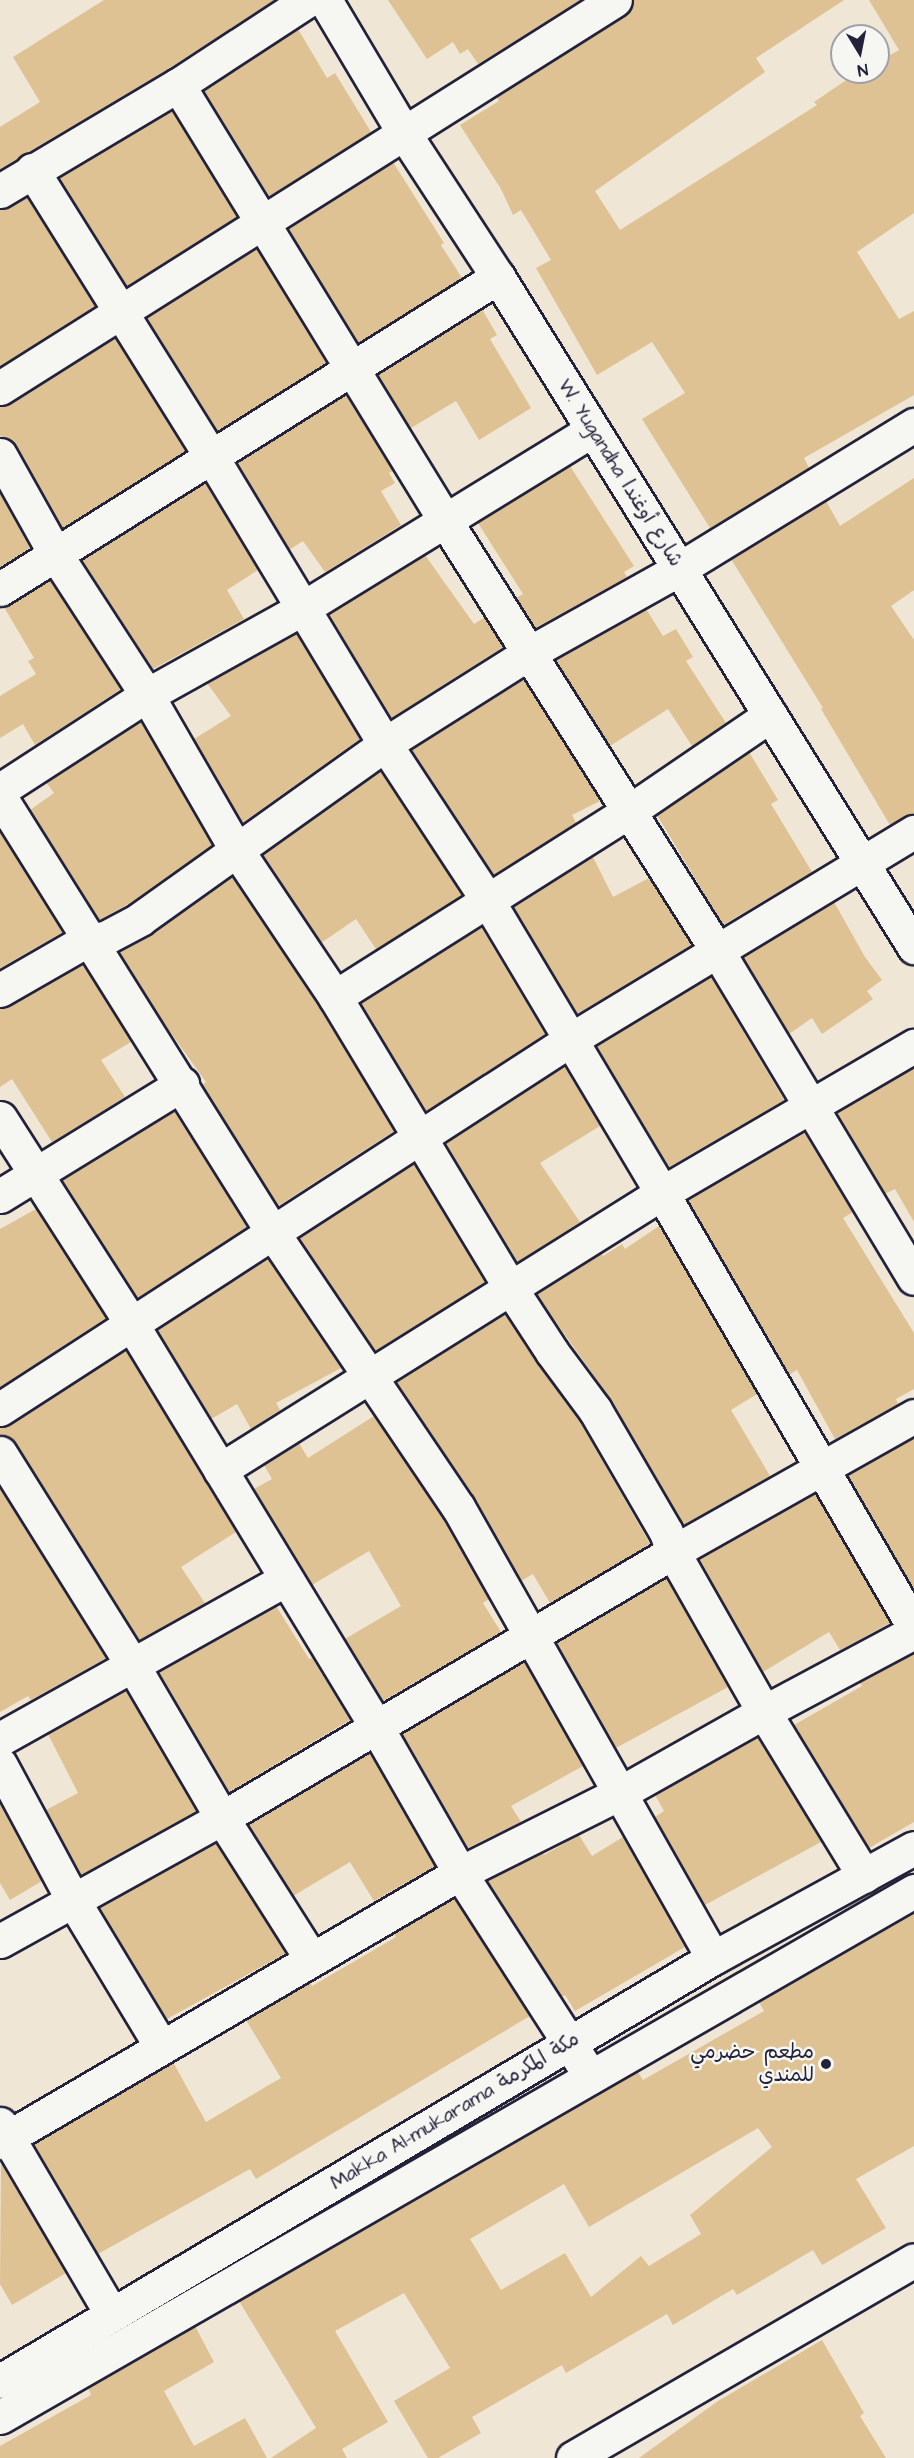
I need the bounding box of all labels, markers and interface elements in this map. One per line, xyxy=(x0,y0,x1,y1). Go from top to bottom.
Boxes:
north arrow xyxy=(830,24,890,84)
text: N xyxy=(856,58,870,81)
street label: W. Yugandha شارع أوغندا xyxy=(552,375,688,571)
street label: Makka Al-mukarama مكة المكرمة xyxy=(326,2027,584,2195)
place label: مطعم حضرمي للمندي xyxy=(690,2040,814,2087)
marker: مطعم حضرمي للمندي xyxy=(819,2057,833,2071)

